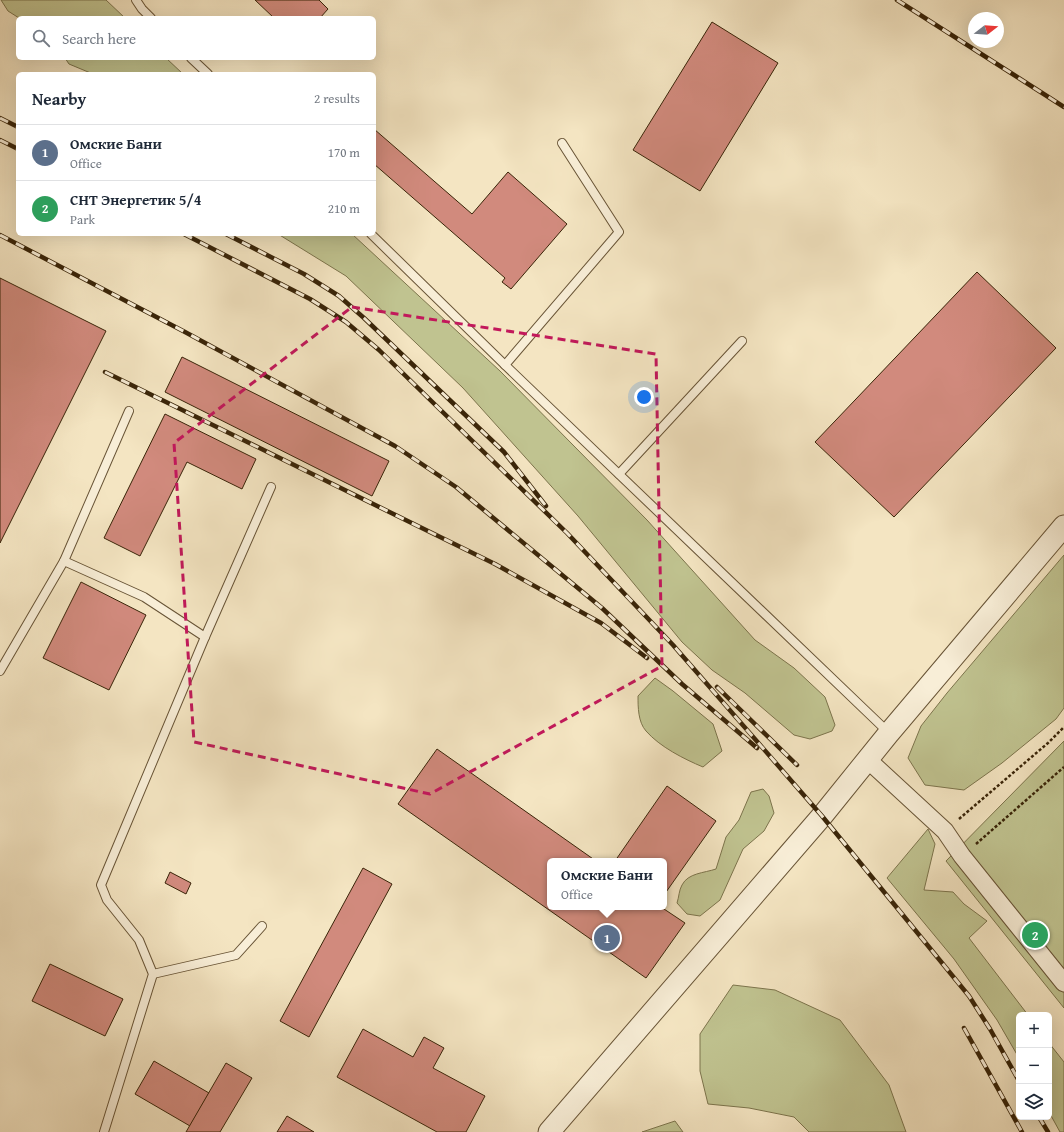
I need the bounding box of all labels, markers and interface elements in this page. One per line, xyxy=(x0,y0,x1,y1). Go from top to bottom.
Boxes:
north arrow xyxy=(968,12,1004,48)
search box xyxy=(16,16,376,60)
icon: search xyxy=(30,27,52,49)
text: Search here xyxy=(62,28,136,49)
text: Nearby xyxy=(32,86,86,111)
text: 2 results xyxy=(314,89,360,108)
text: Омские Бани xyxy=(70,133,162,154)
text: 1 xyxy=(42,143,48,162)
text: 170 m xyxy=(328,143,360,162)
text: Office xyxy=(70,154,102,173)
text: СНТ Энергетик 5/4 xyxy=(70,189,201,210)
text: 2 xyxy=(42,199,48,218)
text: 210 m xyxy=(328,199,360,218)
text: Park xyxy=(70,210,95,229)
your location xyxy=(634,387,654,407)
popup xyxy=(547,858,667,910)
text: Омские Бани xyxy=(561,864,653,885)
text: Office xyxy=(561,885,593,904)
pin: 2 xyxy=(1022,920,1048,950)
pin: 1 xyxy=(594,923,620,953)
map controls xyxy=(1016,1012,1052,1120)
button: + xyxy=(1016,1012,1052,1048)
button: − xyxy=(1016,1048,1052,1084)
button: layers xyxy=(1016,1084,1052,1120)

